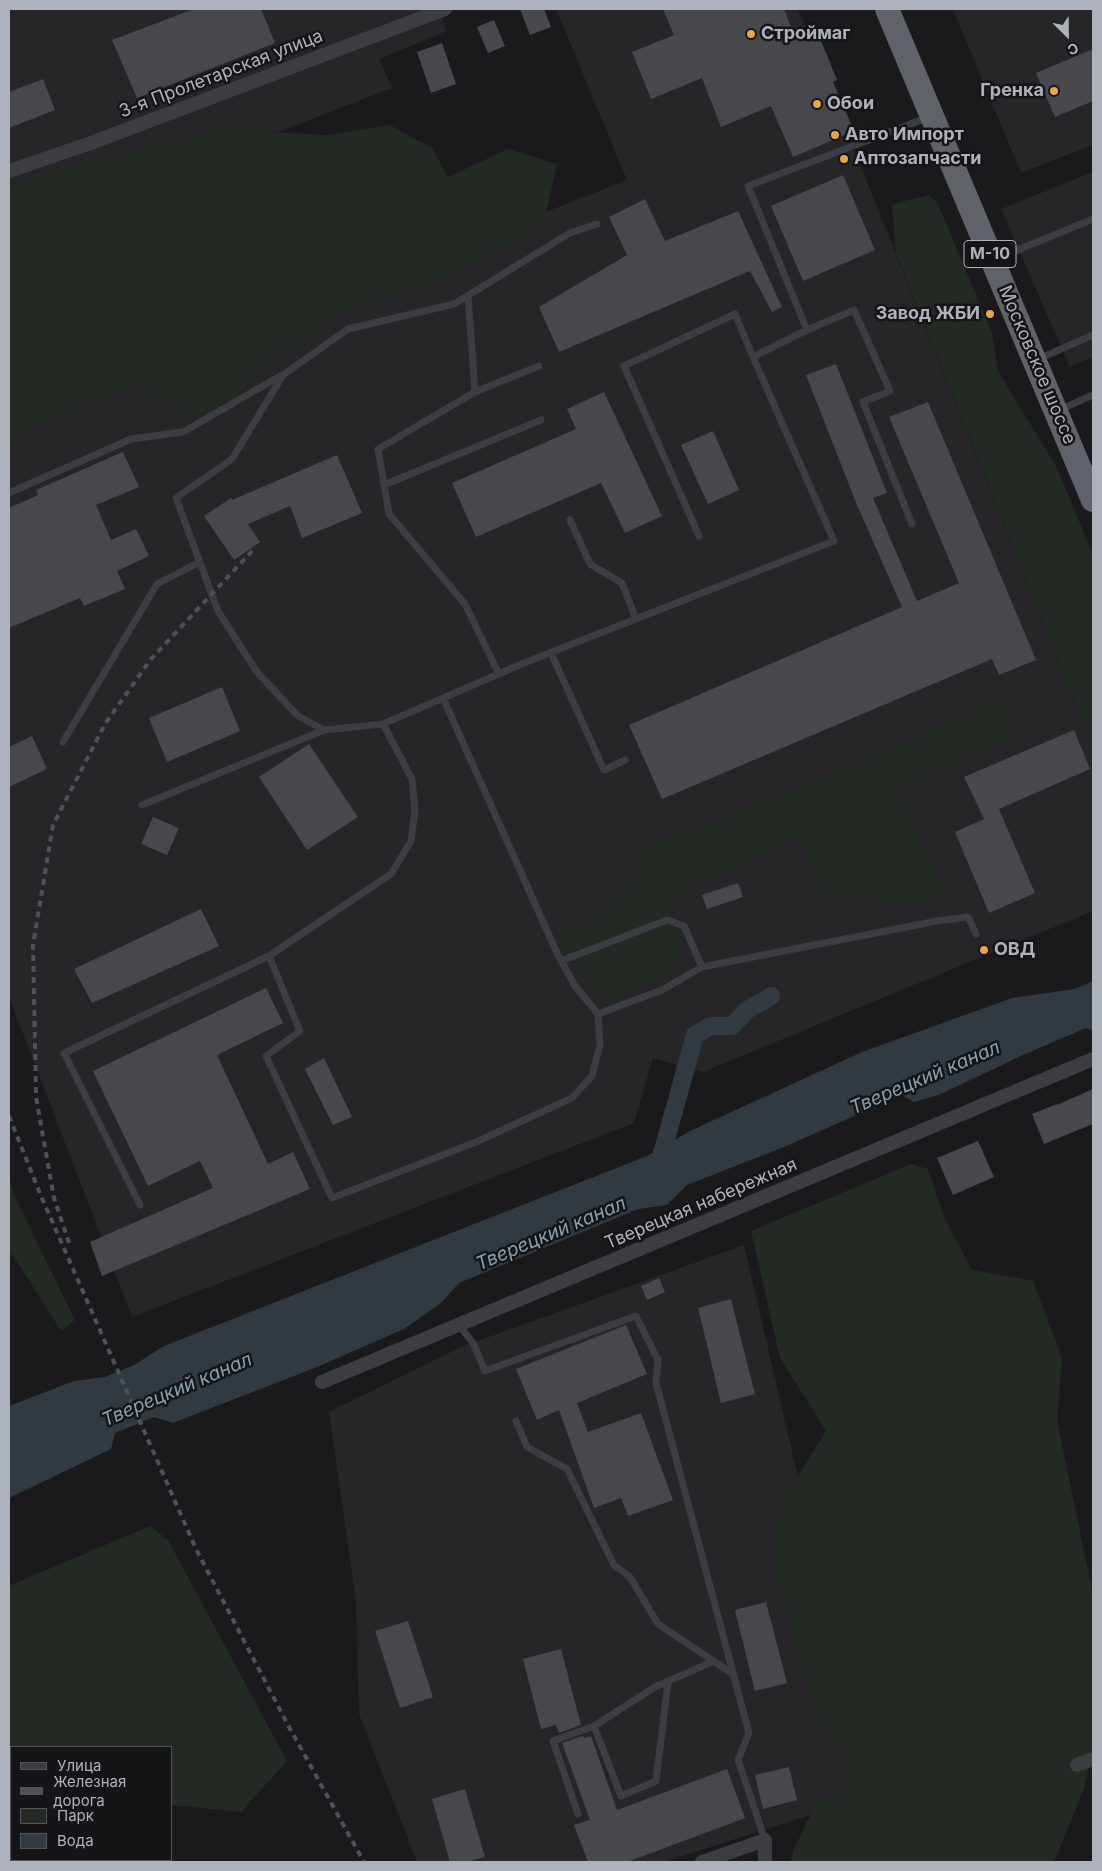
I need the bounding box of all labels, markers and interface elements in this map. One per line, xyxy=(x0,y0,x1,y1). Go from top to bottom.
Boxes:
north arrow xyxy=(1042,10,1092,60)
place label: Строймаг xyxy=(761,23,850,45)
street label: 3-я Пролетарская улица xyxy=(116,25,326,123)
marker: Строймаг xyxy=(745,28,757,40)
text: С xyxy=(1065,39,1081,59)
place label: Гренка xyxy=(980,80,1044,102)
marker: Гренка xyxy=(1048,85,1060,97)
place label: Обои xyxy=(827,93,874,115)
marker: Обои xyxy=(811,98,823,110)
place label: Авто Импорт xyxy=(845,124,964,146)
marker: Авто Импорт xyxy=(829,129,841,141)
place label: Аптозапчасти xyxy=(854,148,981,170)
marker: Аптозапчасти xyxy=(838,153,850,165)
road number: М-10 xyxy=(964,240,1016,268)
street label: Московское шоссе xyxy=(994,282,1080,448)
place label: Завод ЖБИ xyxy=(876,303,980,325)
marker: Завод ЖБИ xyxy=(984,308,996,320)
place label: ОВД xyxy=(994,939,1035,961)
marker: ОВД xyxy=(978,944,990,956)
water label: Тверецкий канал xyxy=(847,1036,1003,1120)
street label: Тверецкая набережная xyxy=(602,1154,800,1254)
water label: Тверецкий канал xyxy=(473,1192,629,1276)
water label: Тверецкий канал xyxy=(99,1348,255,1432)
legend xyxy=(10,1746,172,1861)
text: Улица xyxy=(57,1756,101,1775)
text: Железная дорога xyxy=(53,1772,126,1810)
text: Парк xyxy=(57,1806,94,1825)
text: Вода xyxy=(57,1831,94,1850)

